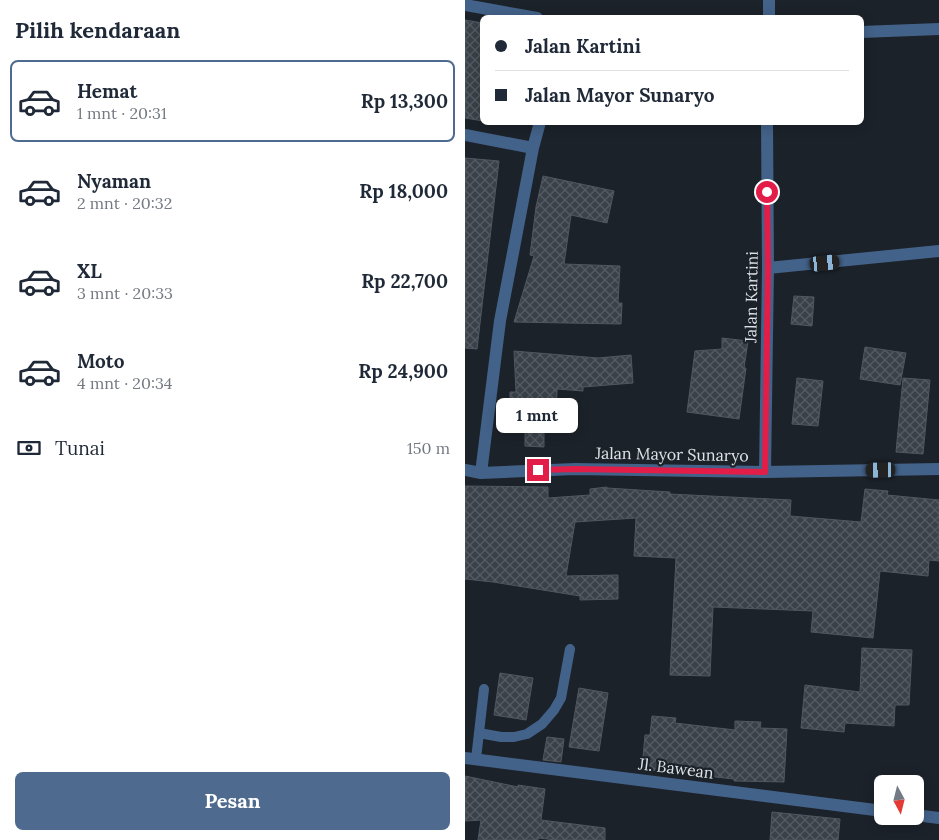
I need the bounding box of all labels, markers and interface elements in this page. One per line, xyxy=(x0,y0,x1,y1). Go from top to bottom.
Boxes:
text: Pilih kendaraan xyxy=(15,16,180,44)
text: Jalan Kartini xyxy=(525,34,641,58)
icon: car xyxy=(17,79,62,124)
text: Hemat xyxy=(77,79,137,103)
text: Jalan Mayor Sunaryo xyxy=(525,83,715,107)
text: Rp 13,300 xyxy=(361,89,448,113)
text: 1 mnt · 20:31 xyxy=(77,103,167,123)
icon: car xyxy=(17,169,62,214)
text: Nyaman xyxy=(77,169,151,193)
text: Rp 18,000 xyxy=(359,179,448,203)
route start xyxy=(756,181,778,203)
text: 2 mnt · 20:32 xyxy=(77,193,172,213)
street label: Jalan Kartini xyxy=(740,251,762,344)
car xyxy=(809,254,840,272)
icon: car xyxy=(17,259,62,304)
text: XL xyxy=(77,259,102,283)
text: Rp 22,700 xyxy=(361,269,448,293)
text: 3 mnt · 20:33 xyxy=(77,283,173,303)
icon: car xyxy=(17,349,62,394)
text: Moto xyxy=(77,349,124,373)
text: Rp 24,900 xyxy=(358,359,448,383)
text: 4 mnt · 20:34 xyxy=(77,373,172,393)
callout: 1 mnt xyxy=(497,398,579,432)
text: 1 mnt xyxy=(516,405,558,425)
icon: cash xyxy=(15,434,43,462)
text: Tunai xyxy=(55,436,105,460)
text: 150 m xyxy=(407,438,450,458)
street label: Jalan Mayor Sunaryo xyxy=(594,443,749,465)
route end xyxy=(527,459,549,481)
car xyxy=(865,462,896,478)
street label: Jl. Bawean xyxy=(636,753,715,783)
button: Pesan xyxy=(15,772,450,830)
north arrow xyxy=(874,775,924,825)
map controls xyxy=(874,775,924,825)

